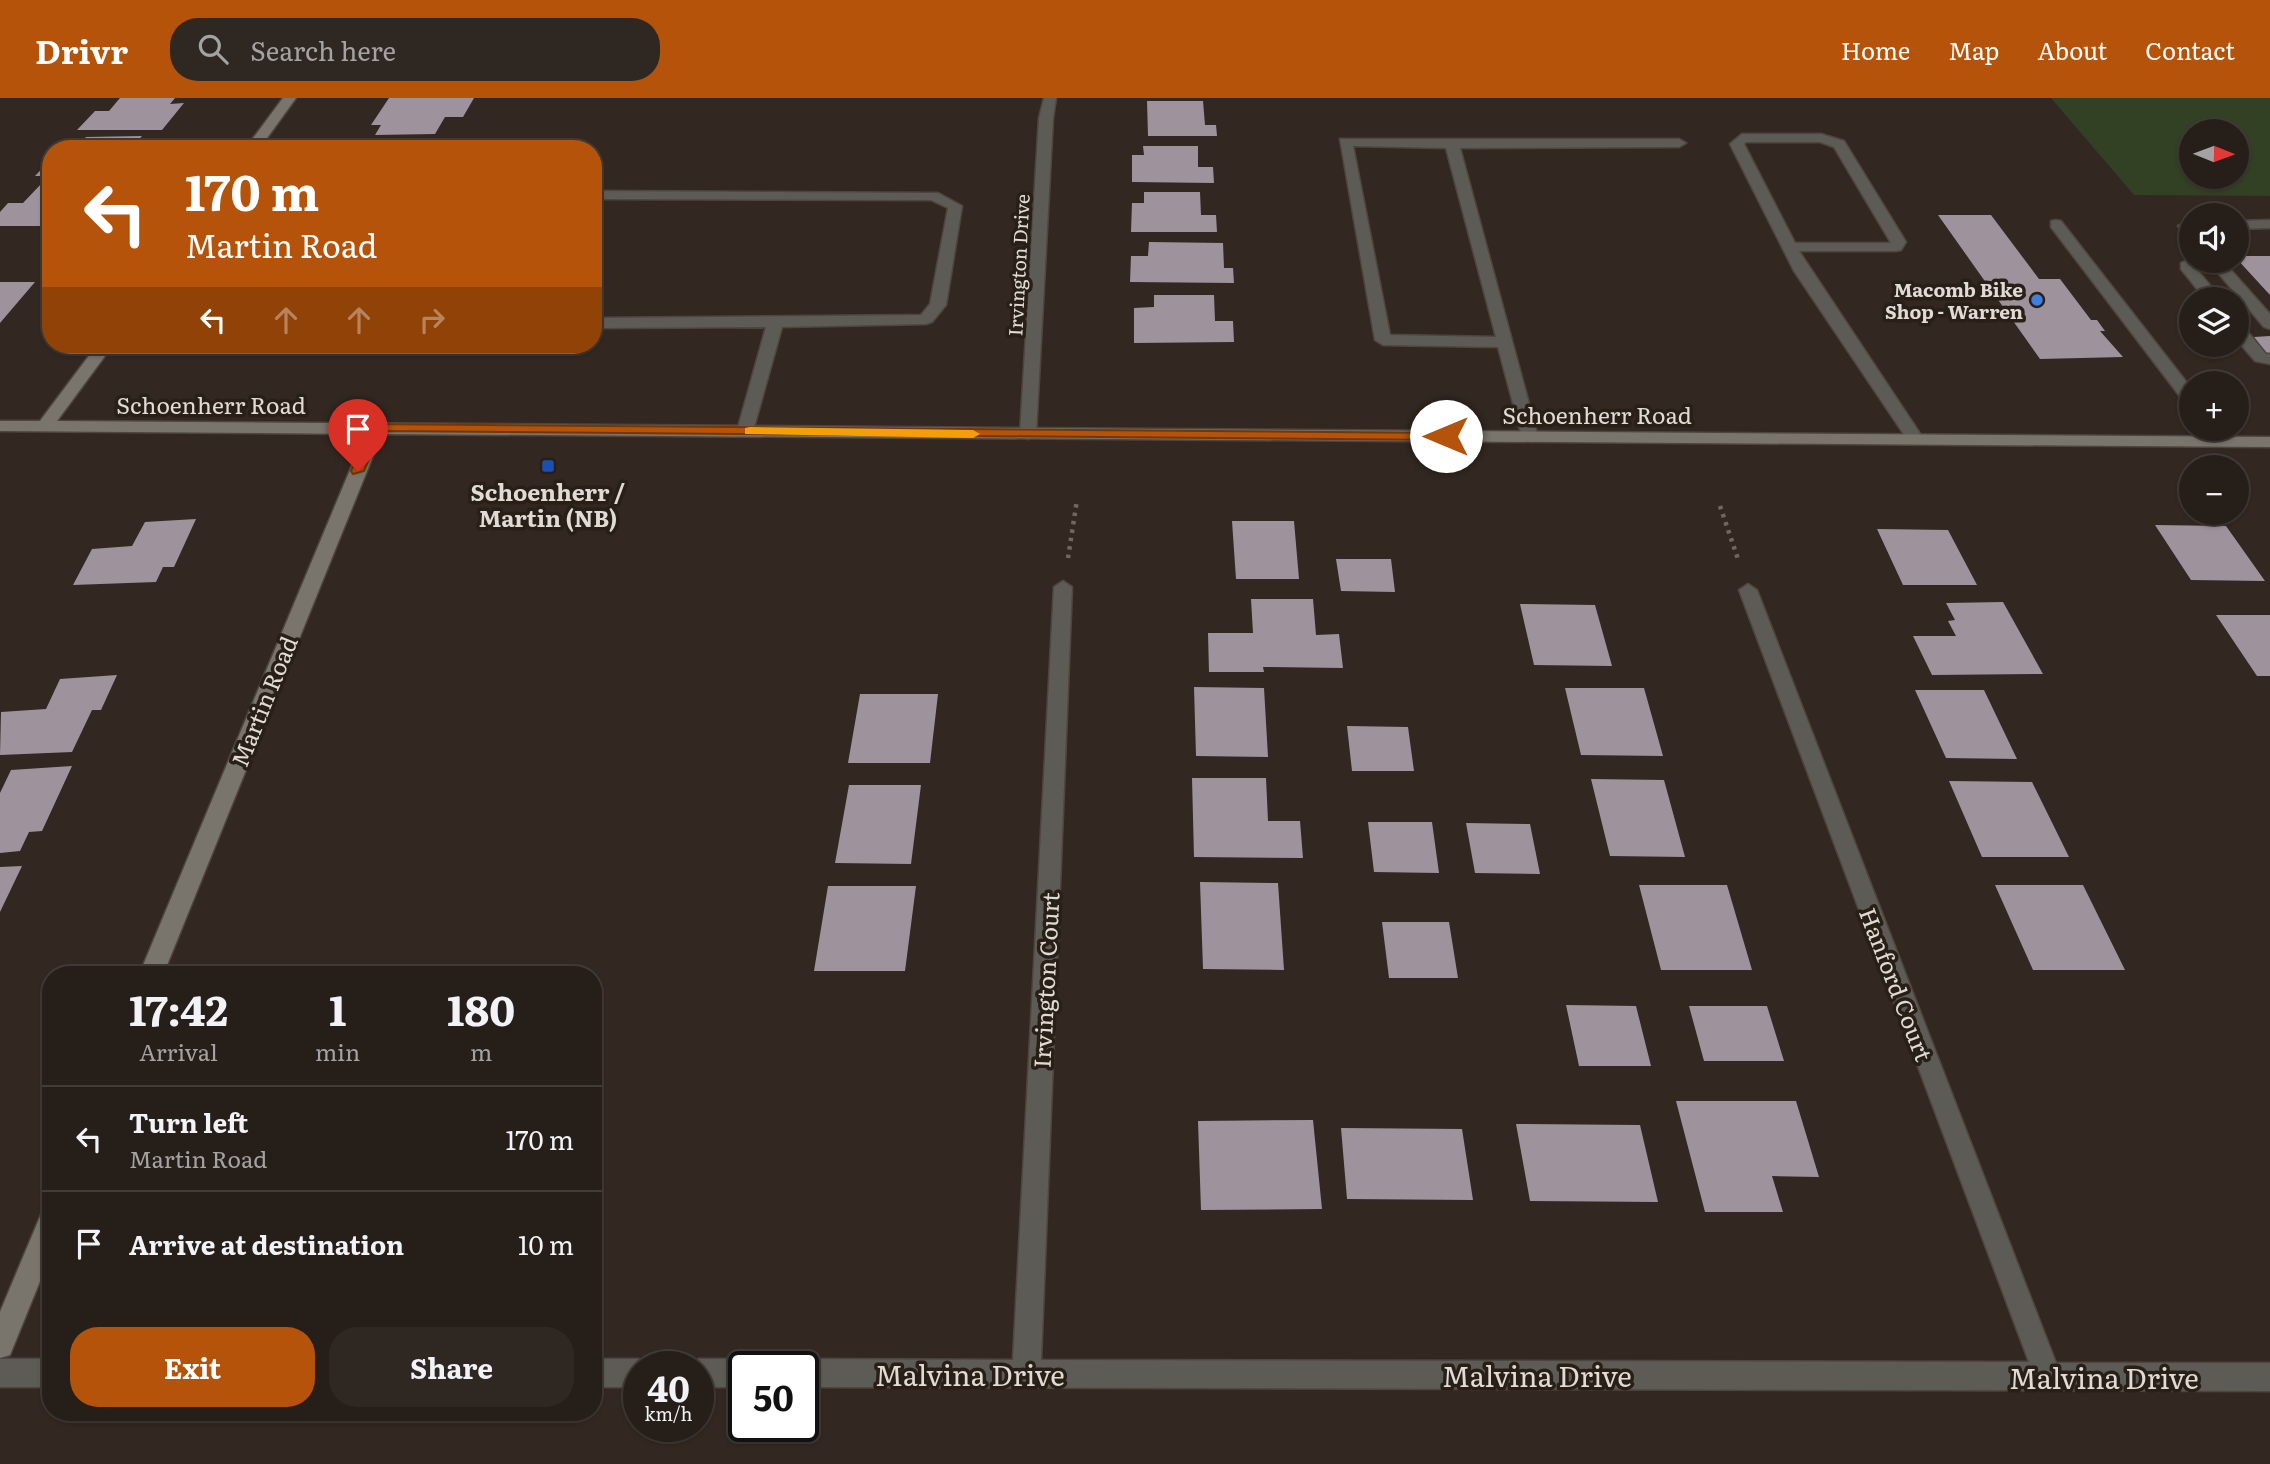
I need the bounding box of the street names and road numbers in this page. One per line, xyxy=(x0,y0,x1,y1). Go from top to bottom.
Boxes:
street label: Irvington Drive xyxy=(1000,193,1036,337)
street label: Schoenherr Road xyxy=(116,387,306,421)
street label: Schoenherr Road xyxy=(1502,397,1692,431)
street label: Martin Road xyxy=(221,631,305,771)
street label: Irvington Court xyxy=(1023,890,1067,1069)
street label: Hanford Court xyxy=(1852,902,1942,1066)
street label: Malvina Drive xyxy=(875,1353,1065,1395)
street label: Malvina Drive xyxy=(1442,1354,1632,1396)
street label: Malvina Drive xyxy=(2009,1356,2199,1398)

